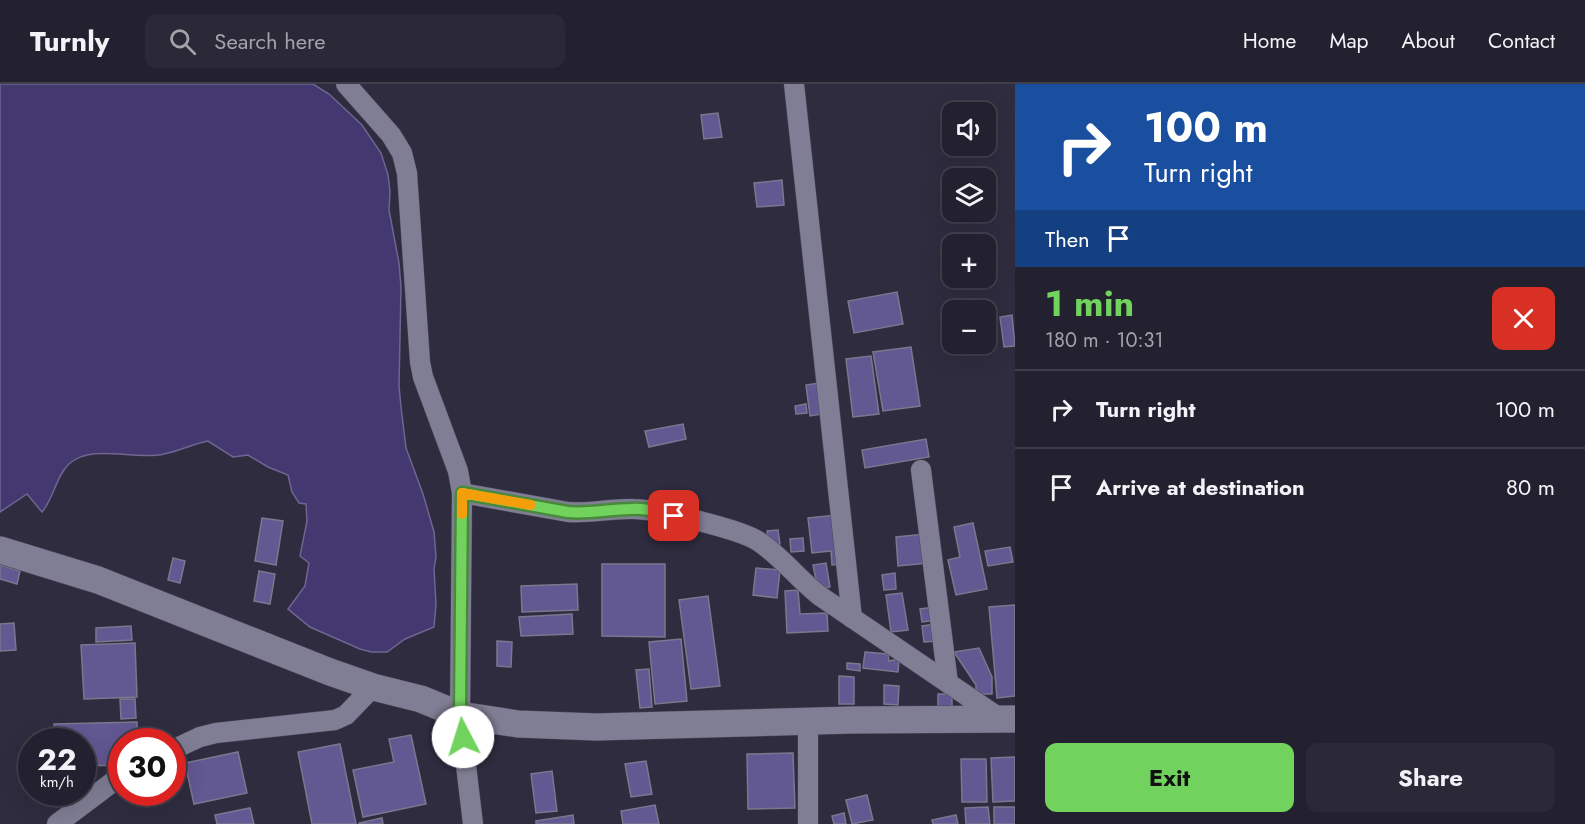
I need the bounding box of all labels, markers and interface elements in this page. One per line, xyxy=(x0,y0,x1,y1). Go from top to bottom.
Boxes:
search box xyxy=(145,14,565,68)
text: Turnly xyxy=(30,21,109,62)
icon: search xyxy=(166,25,199,58)
text: Search here xyxy=(214,25,326,57)
text: Home xyxy=(1243,26,1296,56)
text: Map xyxy=(1329,26,1369,56)
text: About xyxy=(1402,26,1455,56)
text: Contact xyxy=(1488,26,1555,56)
text: 100 m xyxy=(1144,97,1268,158)
map controls xyxy=(942,102,996,354)
button: sound xyxy=(942,102,996,156)
icon: right xyxy=(1045,108,1123,186)
text: Turn right xyxy=(1144,153,1252,192)
button: layers xyxy=(942,168,996,222)
icon: arrive xyxy=(1102,222,1135,255)
text: Then xyxy=(1045,223,1090,255)
button: + xyxy=(942,234,996,288)
text: 1 min xyxy=(1045,277,1134,329)
button: close xyxy=(1492,287,1555,350)
button: − xyxy=(942,300,996,354)
text: 180 m · 10:31 xyxy=(1045,326,1163,355)
icon: right xyxy=(1045,393,1078,426)
text: Turn right xyxy=(1096,393,1196,425)
text: 100 m xyxy=(1495,393,1555,425)
icon: arrive xyxy=(1045,471,1078,504)
text: Arrive at destination xyxy=(1096,471,1305,503)
text: 80 m xyxy=(1506,471,1555,503)
pin xyxy=(648,490,699,541)
icon: arrive xyxy=(657,499,690,532)
position arrow xyxy=(431,705,495,769)
speed limit sign: 30 xyxy=(108,728,186,806)
text: 22 xyxy=(37,738,77,781)
button: Exit xyxy=(1045,743,1294,812)
button: Share xyxy=(1306,743,1555,812)
text: km/h xyxy=(40,771,74,793)

